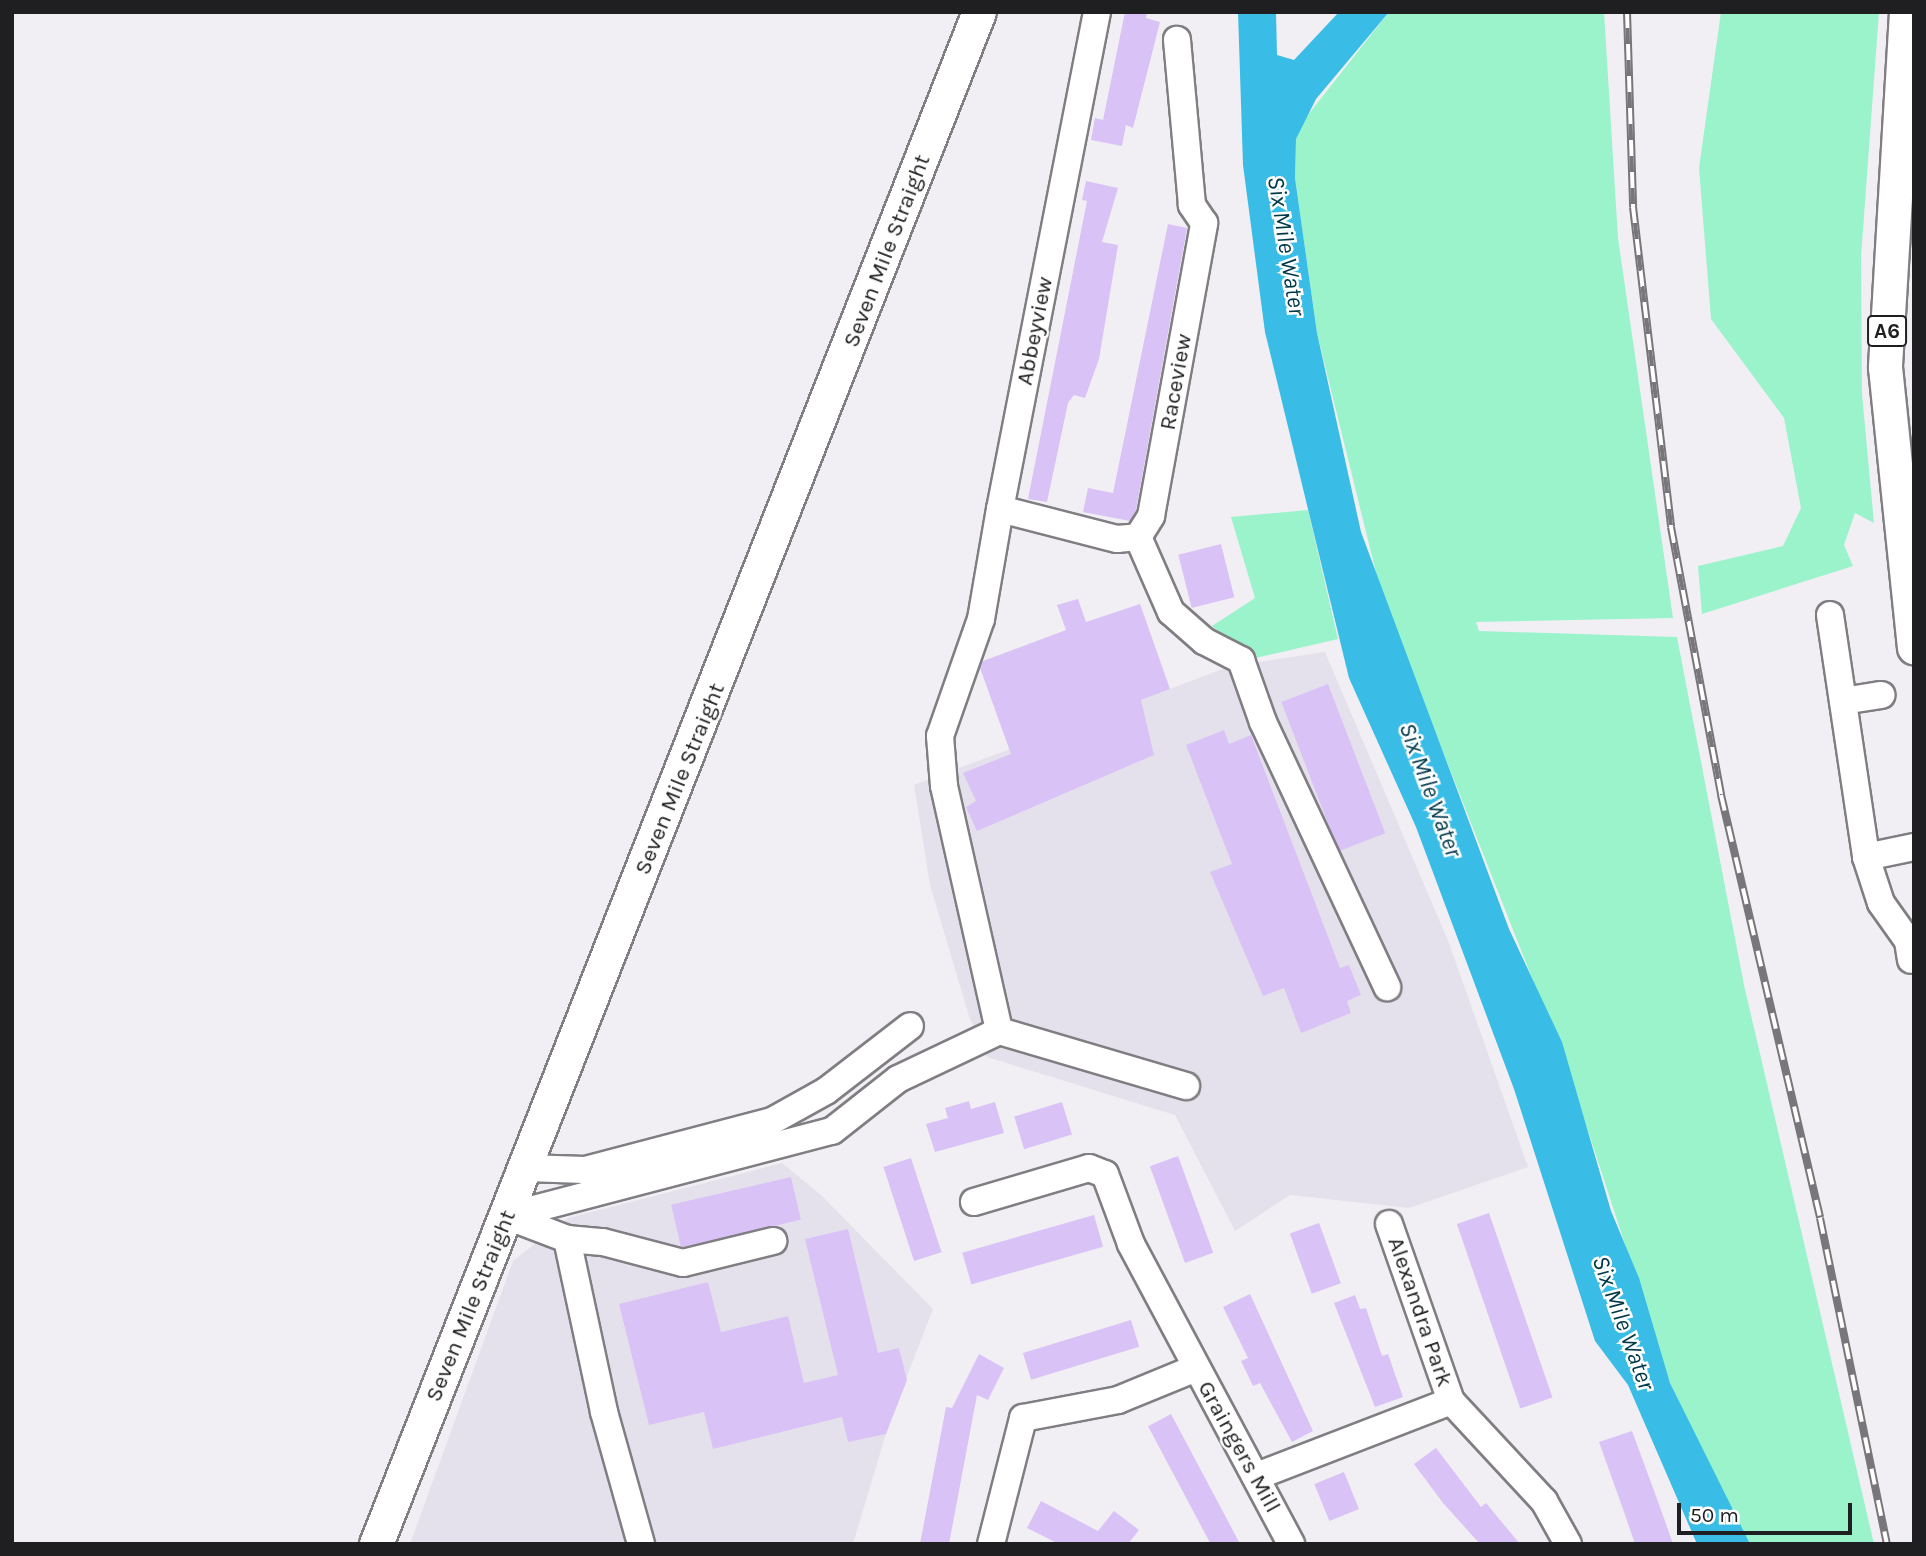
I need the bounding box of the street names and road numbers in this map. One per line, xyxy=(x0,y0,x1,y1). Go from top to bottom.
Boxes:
street label: Seven Mile Straight xyxy=(837,151,937,351)
street label: Abbeyview xyxy=(1011,274,1059,388)
road number: A6 xyxy=(1866,314,1908,348)
street label: Raceview xyxy=(1154,332,1198,432)
street label: Seven Mile Straight xyxy=(629,679,731,879)
street label: Seven Mile Straight xyxy=(420,1206,522,1406)
street label: Alexandra Park xyxy=(1381,1234,1459,1390)
street label: Graingers Mill xyxy=(1191,1376,1287,1518)

